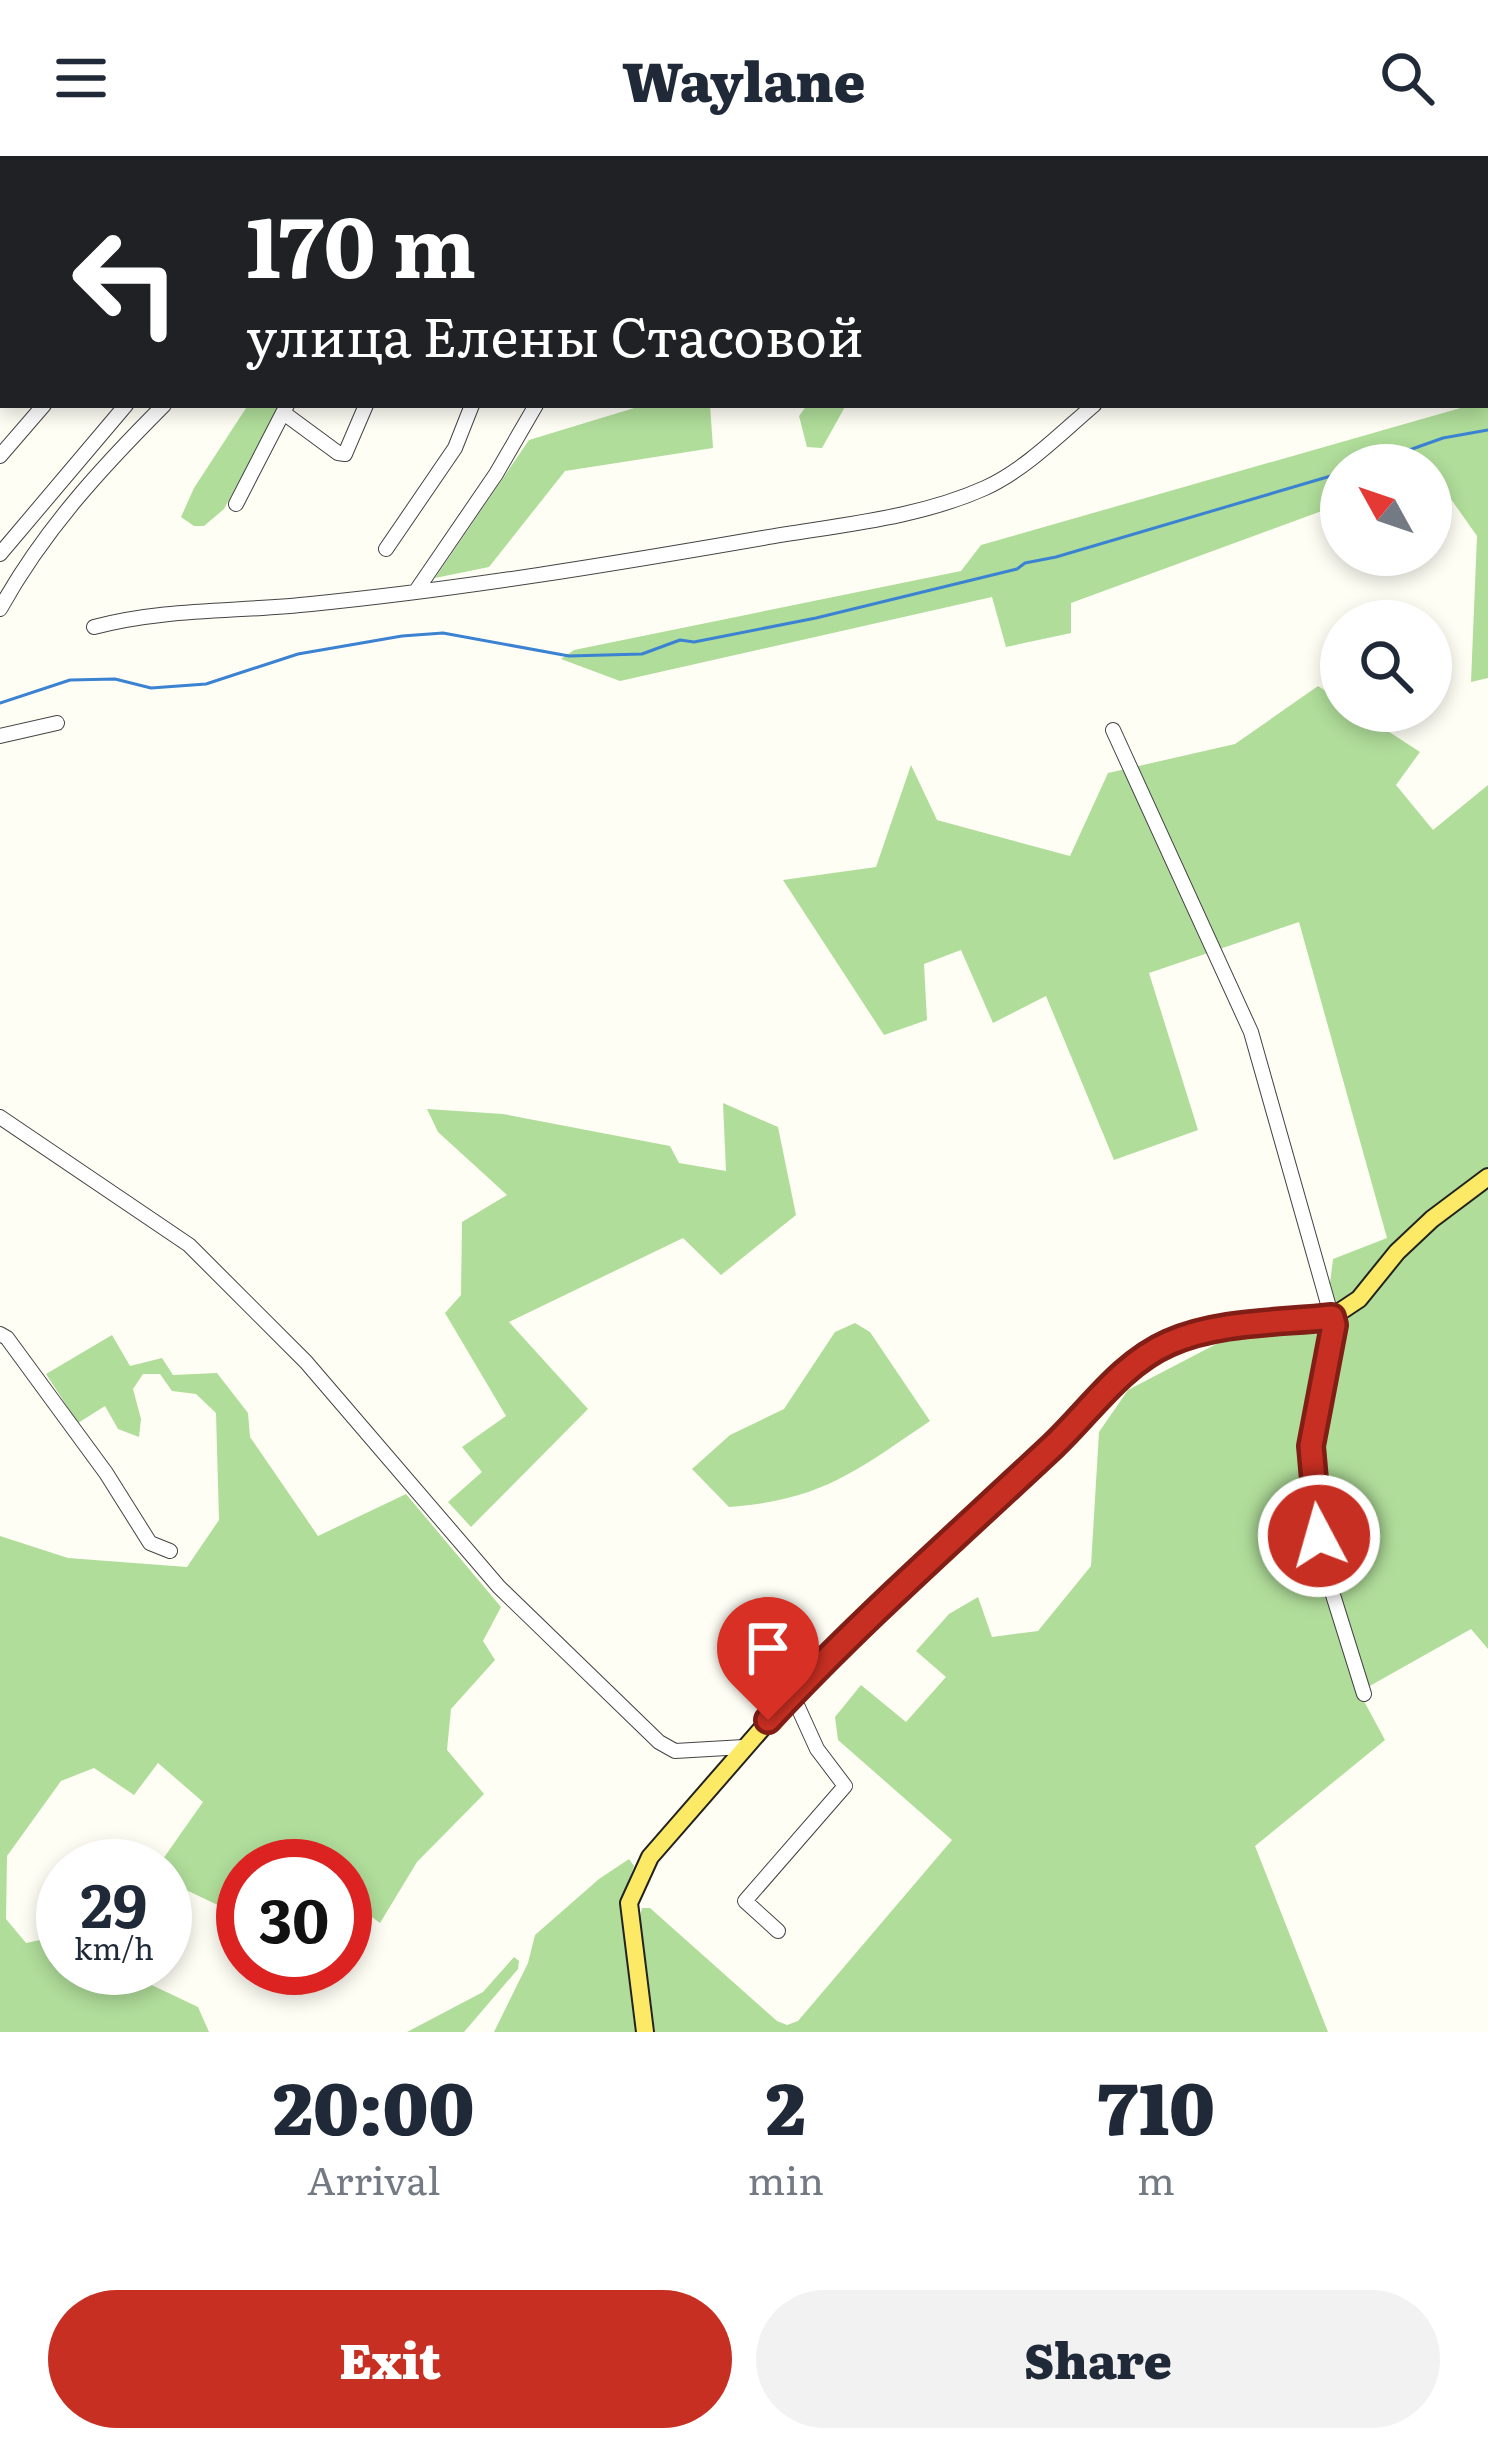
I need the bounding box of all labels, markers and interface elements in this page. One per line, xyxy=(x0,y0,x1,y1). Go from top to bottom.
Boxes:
text: Waylane xyxy=(622,38,866,119)
icon: menu xyxy=(48,45,114,111)
icon: search xyxy=(1374,45,1440,111)
text: 170 m xyxy=(246,179,476,304)
icon: left xyxy=(48,204,204,360)
text: улица Елены Стасовой xyxy=(246,293,864,374)
north arrow xyxy=(1320,444,1452,576)
map controls xyxy=(1320,444,1452,732)
button: search xyxy=(1320,600,1452,732)
position arrow xyxy=(1256,1473,1382,1599)
pin xyxy=(717,1597,819,1720)
icon: arrive xyxy=(735,1615,801,1681)
speed limit sign: 30 xyxy=(216,1839,372,1995)
text: 29 xyxy=(81,1857,147,1946)
text: km/h xyxy=(74,1925,154,1969)
text: 20:00 xyxy=(273,2050,474,2157)
text: 2 xyxy=(766,2050,806,2157)
text: 710 xyxy=(1097,2050,1215,2157)
text: Arrival xyxy=(307,2149,440,2207)
text: min xyxy=(747,2149,824,2207)
text: m xyxy=(1137,2149,1175,2207)
button: Exit xyxy=(48,2290,732,2428)
button: Share xyxy=(756,2290,1440,2428)

